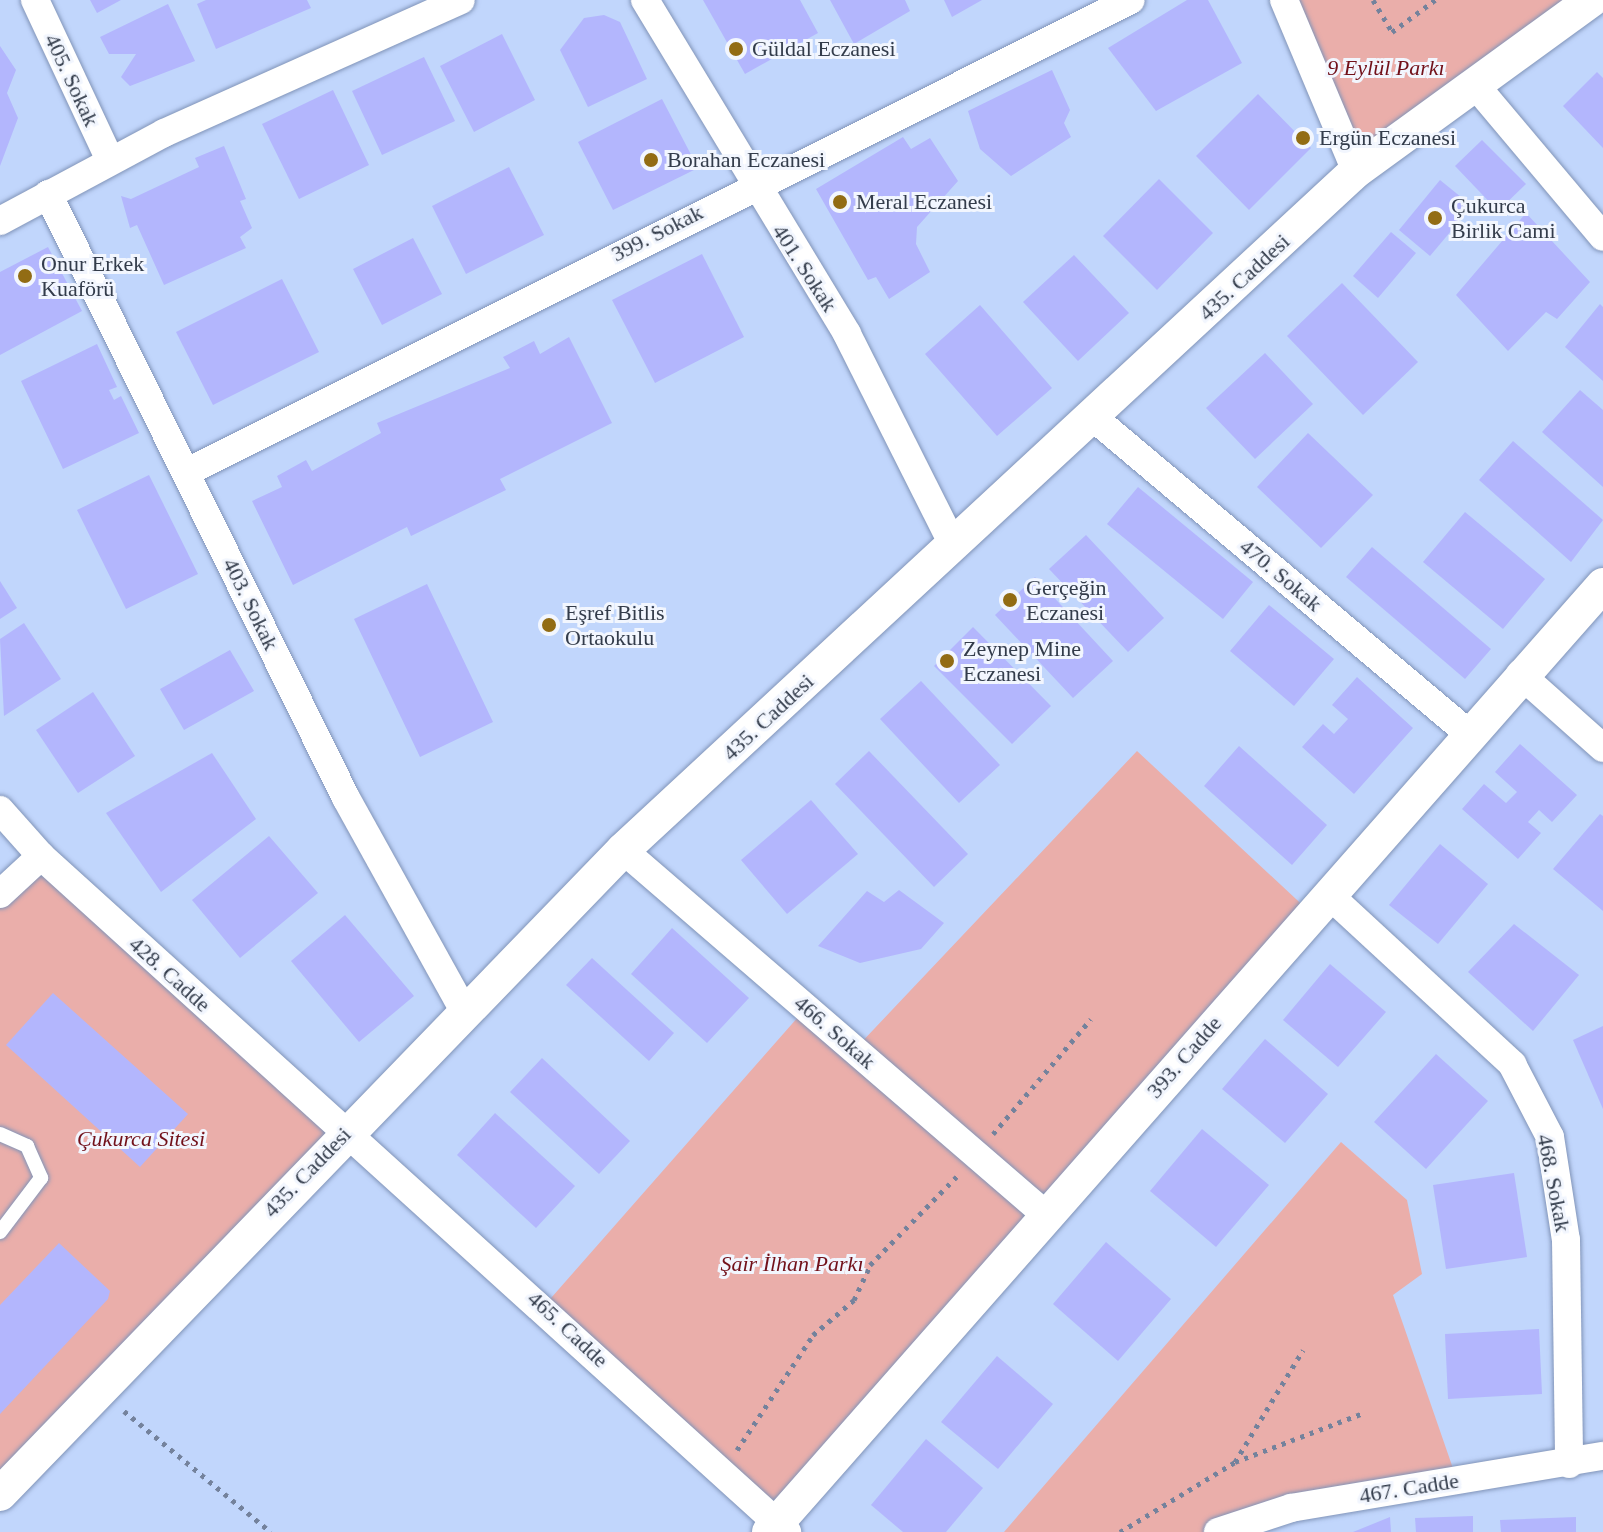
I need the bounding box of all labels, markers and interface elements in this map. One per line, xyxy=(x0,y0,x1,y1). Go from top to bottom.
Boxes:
street label: 405. Sokak xyxy=(39,30,105,130)
place label: Güldal Eczanesi xyxy=(752,36,896,62)
marker: Güldal Eczanesi xyxy=(727,40,745,58)
park label: 9 Eylül Parkı xyxy=(1327,55,1445,81)
place label: Ergün Eczanesi xyxy=(1319,125,1456,151)
marker: Ergün Eczanesi xyxy=(1294,129,1312,147)
place label: Borahan Eczanesi xyxy=(667,147,825,173)
marker: Borahan Eczanesi xyxy=(642,151,660,169)
place label: Meral Eczanesi xyxy=(856,189,992,215)
place label: Çukurca Birlik Cami xyxy=(1451,192,1556,244)
marker: Meral Eczanesi xyxy=(831,193,849,211)
street label: 399. Sokak xyxy=(607,199,707,267)
marker: Çukurca Birlik Cami xyxy=(1426,209,1444,227)
street label: 401. Sokak xyxy=(767,219,843,317)
street label: 435. Caddesi xyxy=(1193,228,1295,326)
place label: Onur Erkek Kuaförü xyxy=(41,250,144,302)
marker: Onur Erkek Kuaförü xyxy=(16,267,34,285)
street label: 470. Sokak xyxy=(1235,533,1327,617)
street label: 403. Sokak xyxy=(217,554,285,654)
place label: Gerçeğin Eczanesi xyxy=(1026,574,1107,626)
marker: Gerçeğin Eczanesi xyxy=(1001,591,1019,609)
place label: Eşref Bitlis Ortaokulu xyxy=(565,599,665,650)
marker: Eşref Bitlis Ortaokulu xyxy=(540,616,558,634)
place label: Zeynep Mine Eczanesi xyxy=(963,635,1081,686)
marker: Zeynep Mine Eczanesi xyxy=(938,652,956,670)
street label: 435. Caddesi xyxy=(717,668,819,766)
street label: 428. Cadde xyxy=(124,931,216,1017)
street label: 466. Sokak xyxy=(789,990,881,1074)
street label: 393. Cadde xyxy=(1141,1011,1227,1103)
street label: 435. Caddesi xyxy=(258,1122,356,1222)
park label: Çukurca Sitesi xyxy=(77,1126,205,1152)
street label: 468. Sokak xyxy=(1532,1132,1576,1234)
park label: Şair İlhan Parkı xyxy=(721,1251,863,1277)
street label: 465. Cadde xyxy=(522,1285,614,1373)
street label: 467. Cadde xyxy=(1357,1467,1461,1509)

